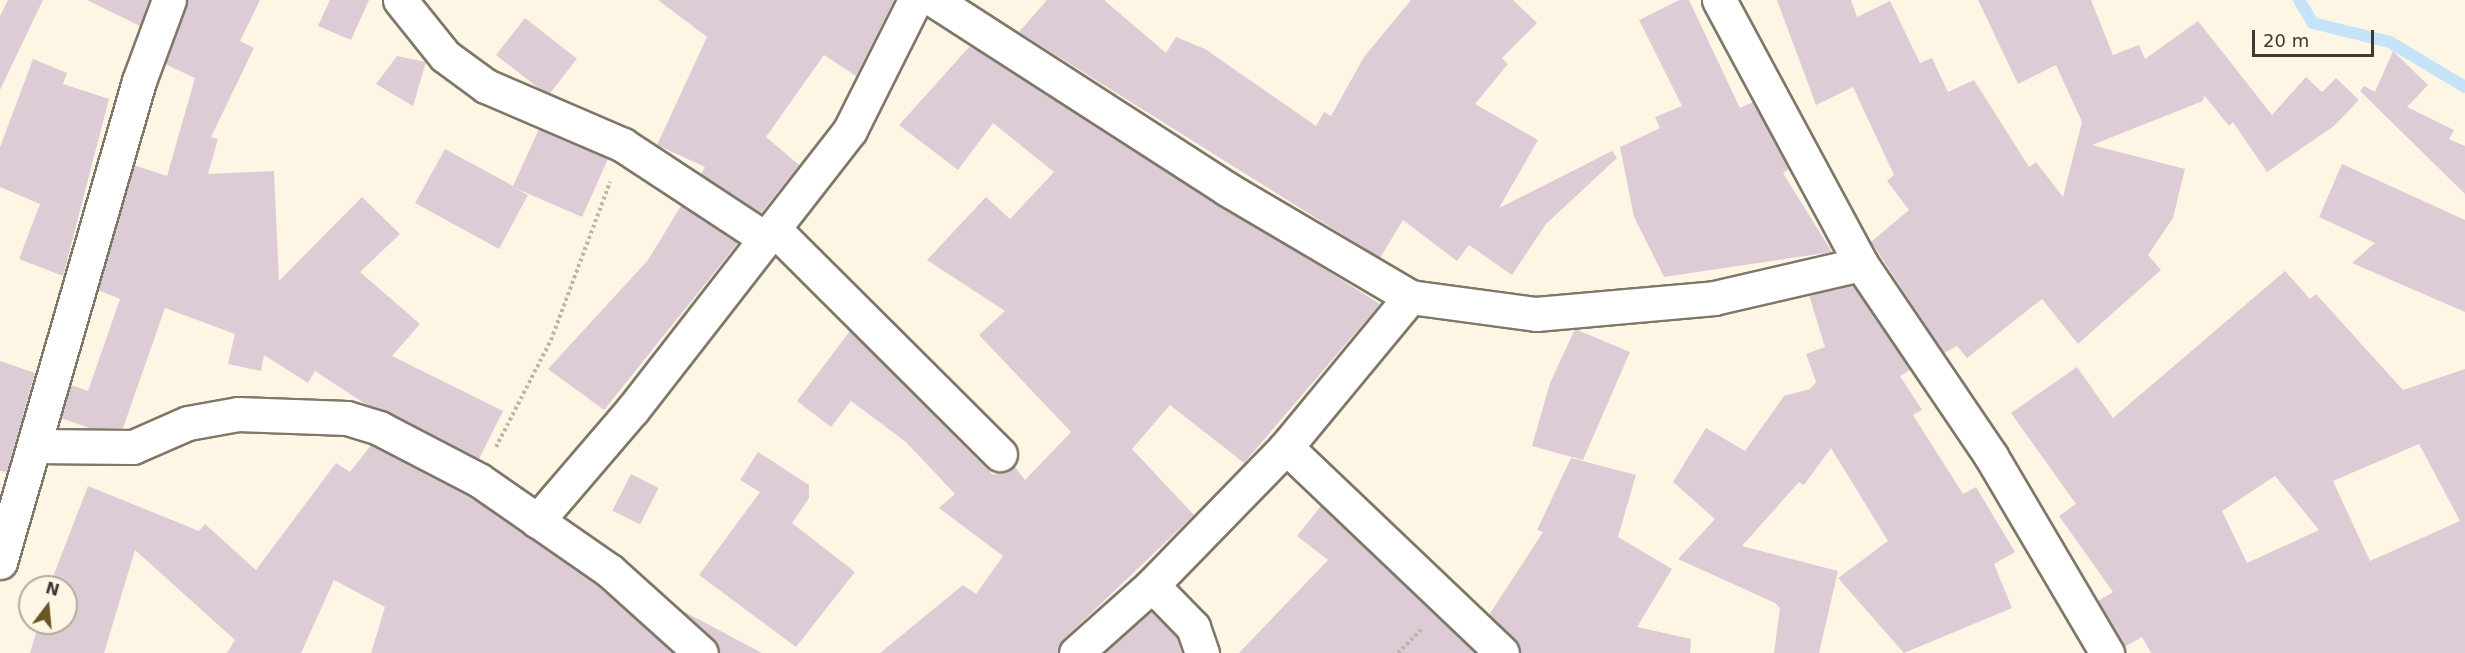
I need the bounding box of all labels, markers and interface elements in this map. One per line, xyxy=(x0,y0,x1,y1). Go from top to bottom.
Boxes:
scale bar xyxy=(2255,18,2376,56)
text: 20 m xyxy=(2263,30,2309,51)
north arrow xyxy=(18,575,78,635)
text: N xyxy=(43,578,62,600)

